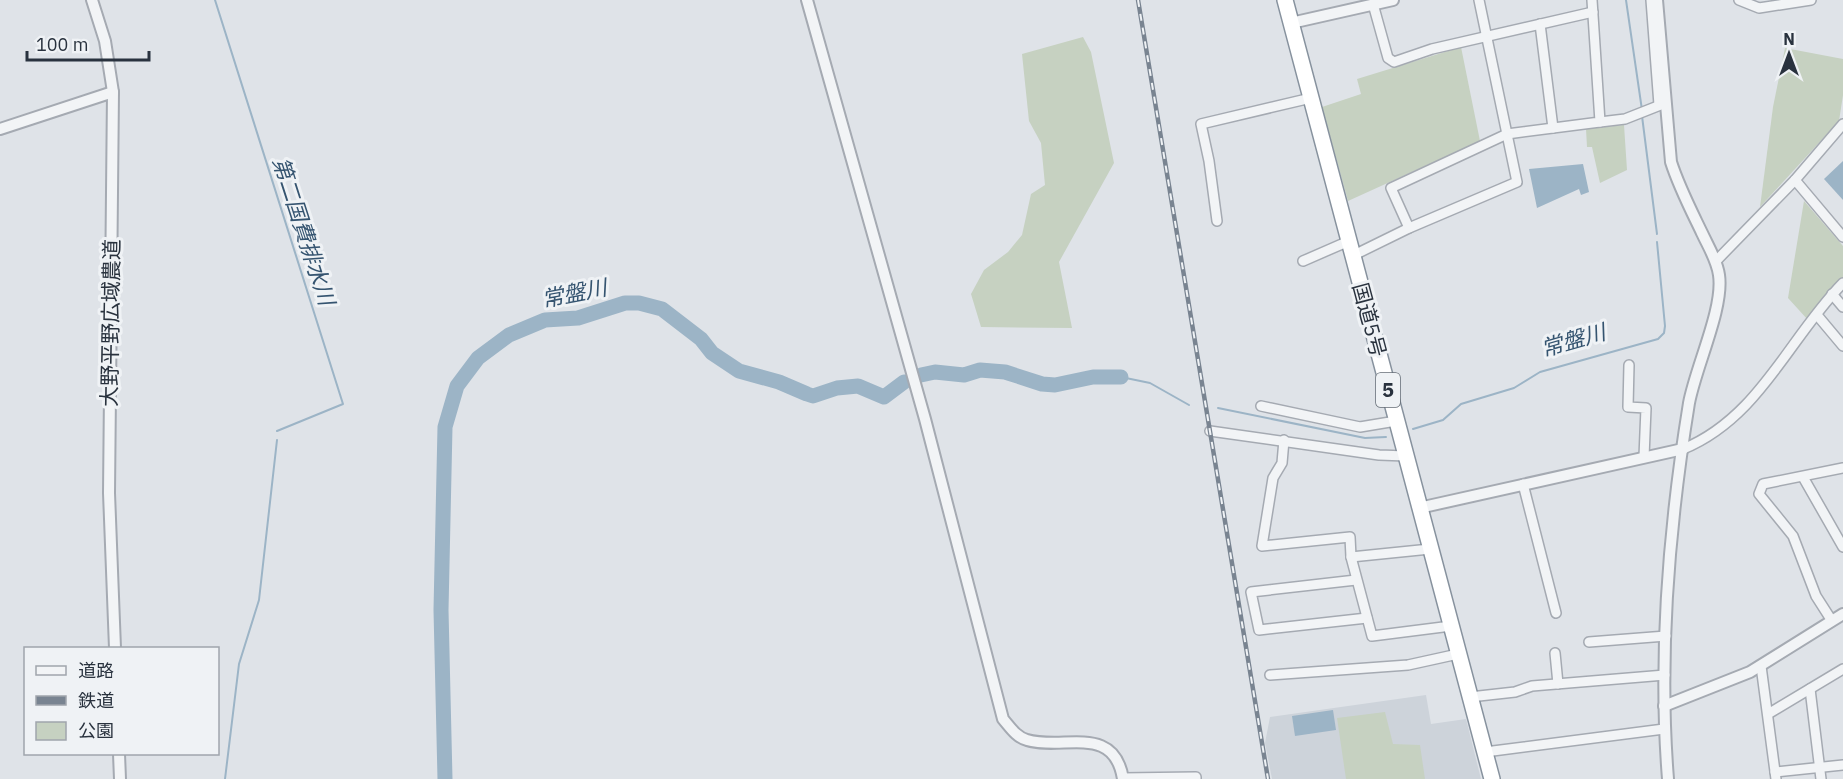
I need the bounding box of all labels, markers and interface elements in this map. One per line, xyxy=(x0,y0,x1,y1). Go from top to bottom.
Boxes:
scale bar xyxy=(27,24,148,62)
north arrow xyxy=(1759,24,1819,84)
text: N xyxy=(1783,29,1795,49)
text: 100 m xyxy=(36,33,88,56)
water label: 第二国費排水川 xyxy=(267,153,343,310)
street label: 大野平野広域農道 xyxy=(95,239,125,407)
water label: 常盤川 xyxy=(539,272,611,313)
street label: 国道5号 xyxy=(1347,280,1393,360)
water label: 常盤川 xyxy=(1537,316,1610,363)
road number: 5 xyxy=(1376,373,1400,407)
legend xyxy=(24,647,219,755)
text: 道路 xyxy=(78,659,114,682)
text: 鉄道 xyxy=(78,689,114,712)
text: 公園 xyxy=(78,719,114,742)

